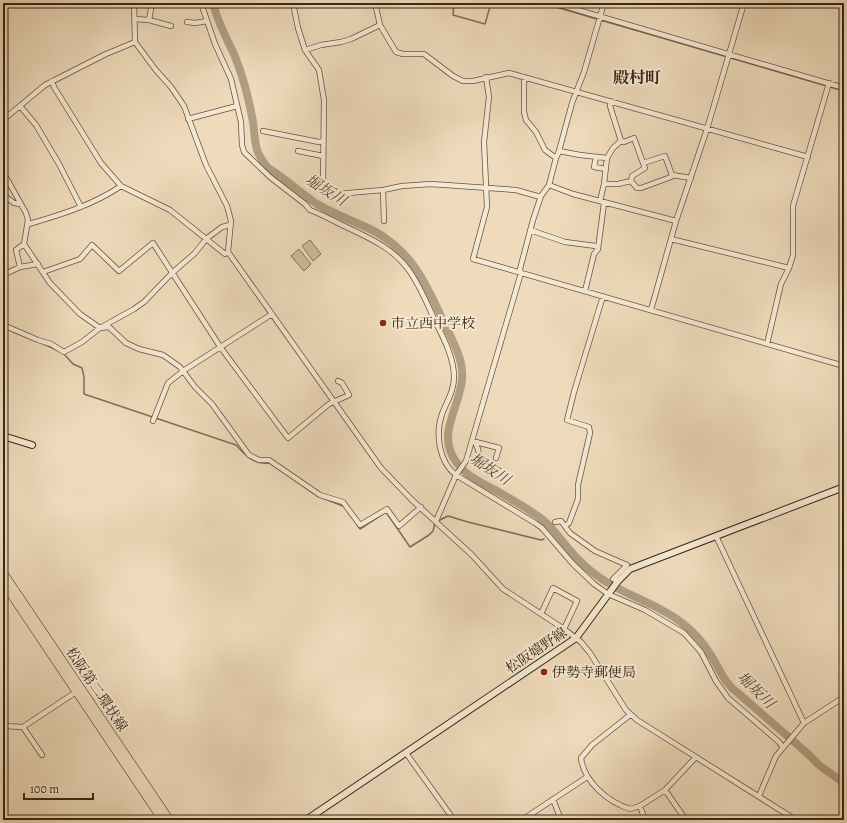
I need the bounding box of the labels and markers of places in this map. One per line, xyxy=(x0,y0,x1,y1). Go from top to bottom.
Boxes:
place label: 市立西中学校 xyxy=(391,314,475,333)
marker: 市立西中学校 xyxy=(378,318,388,328)
place label: 伊勢寺郵便局 xyxy=(552,663,636,682)
marker: 伊勢寺郵便局 xyxy=(539,667,549,677)

